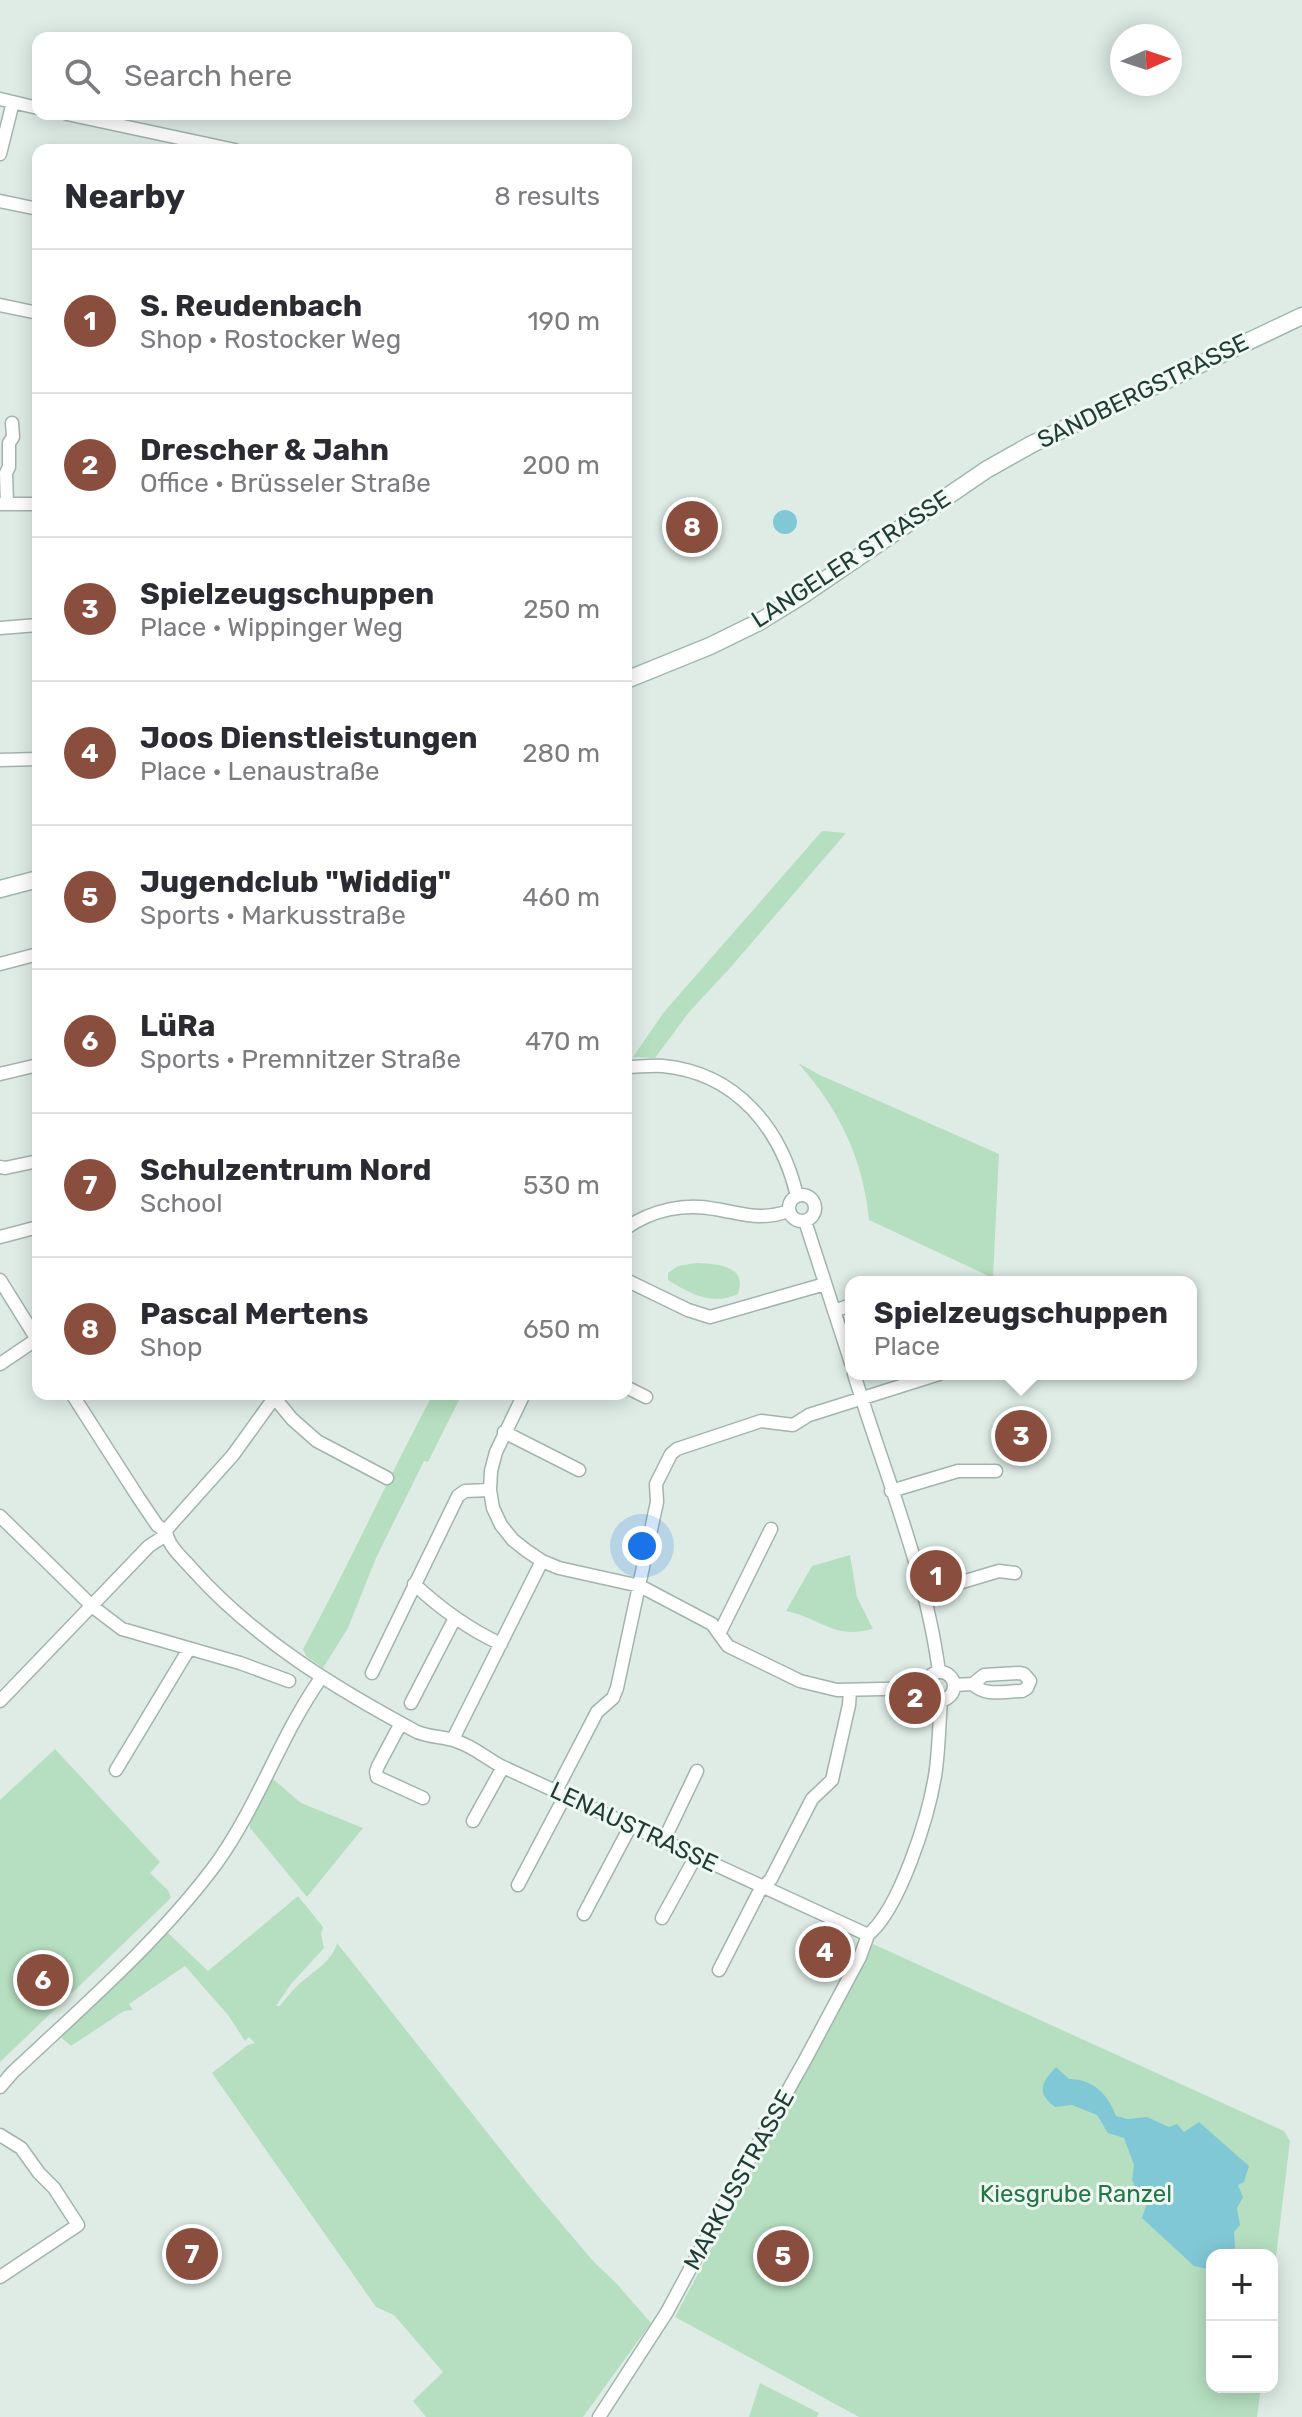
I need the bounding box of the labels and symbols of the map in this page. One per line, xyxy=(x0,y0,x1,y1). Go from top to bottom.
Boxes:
north arrow xyxy=(1110,24,1182,96)
street label: SANDBERGSTRASSE xyxy=(1033,328,1253,454)
street label: LANGELER STRASSE xyxy=(746,484,956,634)
pin: 8 xyxy=(666,497,718,557)
pin: 3 xyxy=(995,1406,1047,1466)
your location xyxy=(622,1526,662,1566)
pin: 1 xyxy=(910,1546,962,1606)
pin: 2 xyxy=(889,1668,941,1728)
street label: LENAUSTRASSE xyxy=(546,1776,722,1878)
pin: 4 xyxy=(799,1922,851,1982)
pin: 6 xyxy=(17,1950,69,2010)
street label: MARKUSSTRASSE xyxy=(678,2085,800,2275)
park label: Kiesgrube Ranzel xyxy=(980,2180,1172,2208)
pin: 7 xyxy=(166,2224,218,2284)
pin: 5 xyxy=(757,2226,809,2286)

